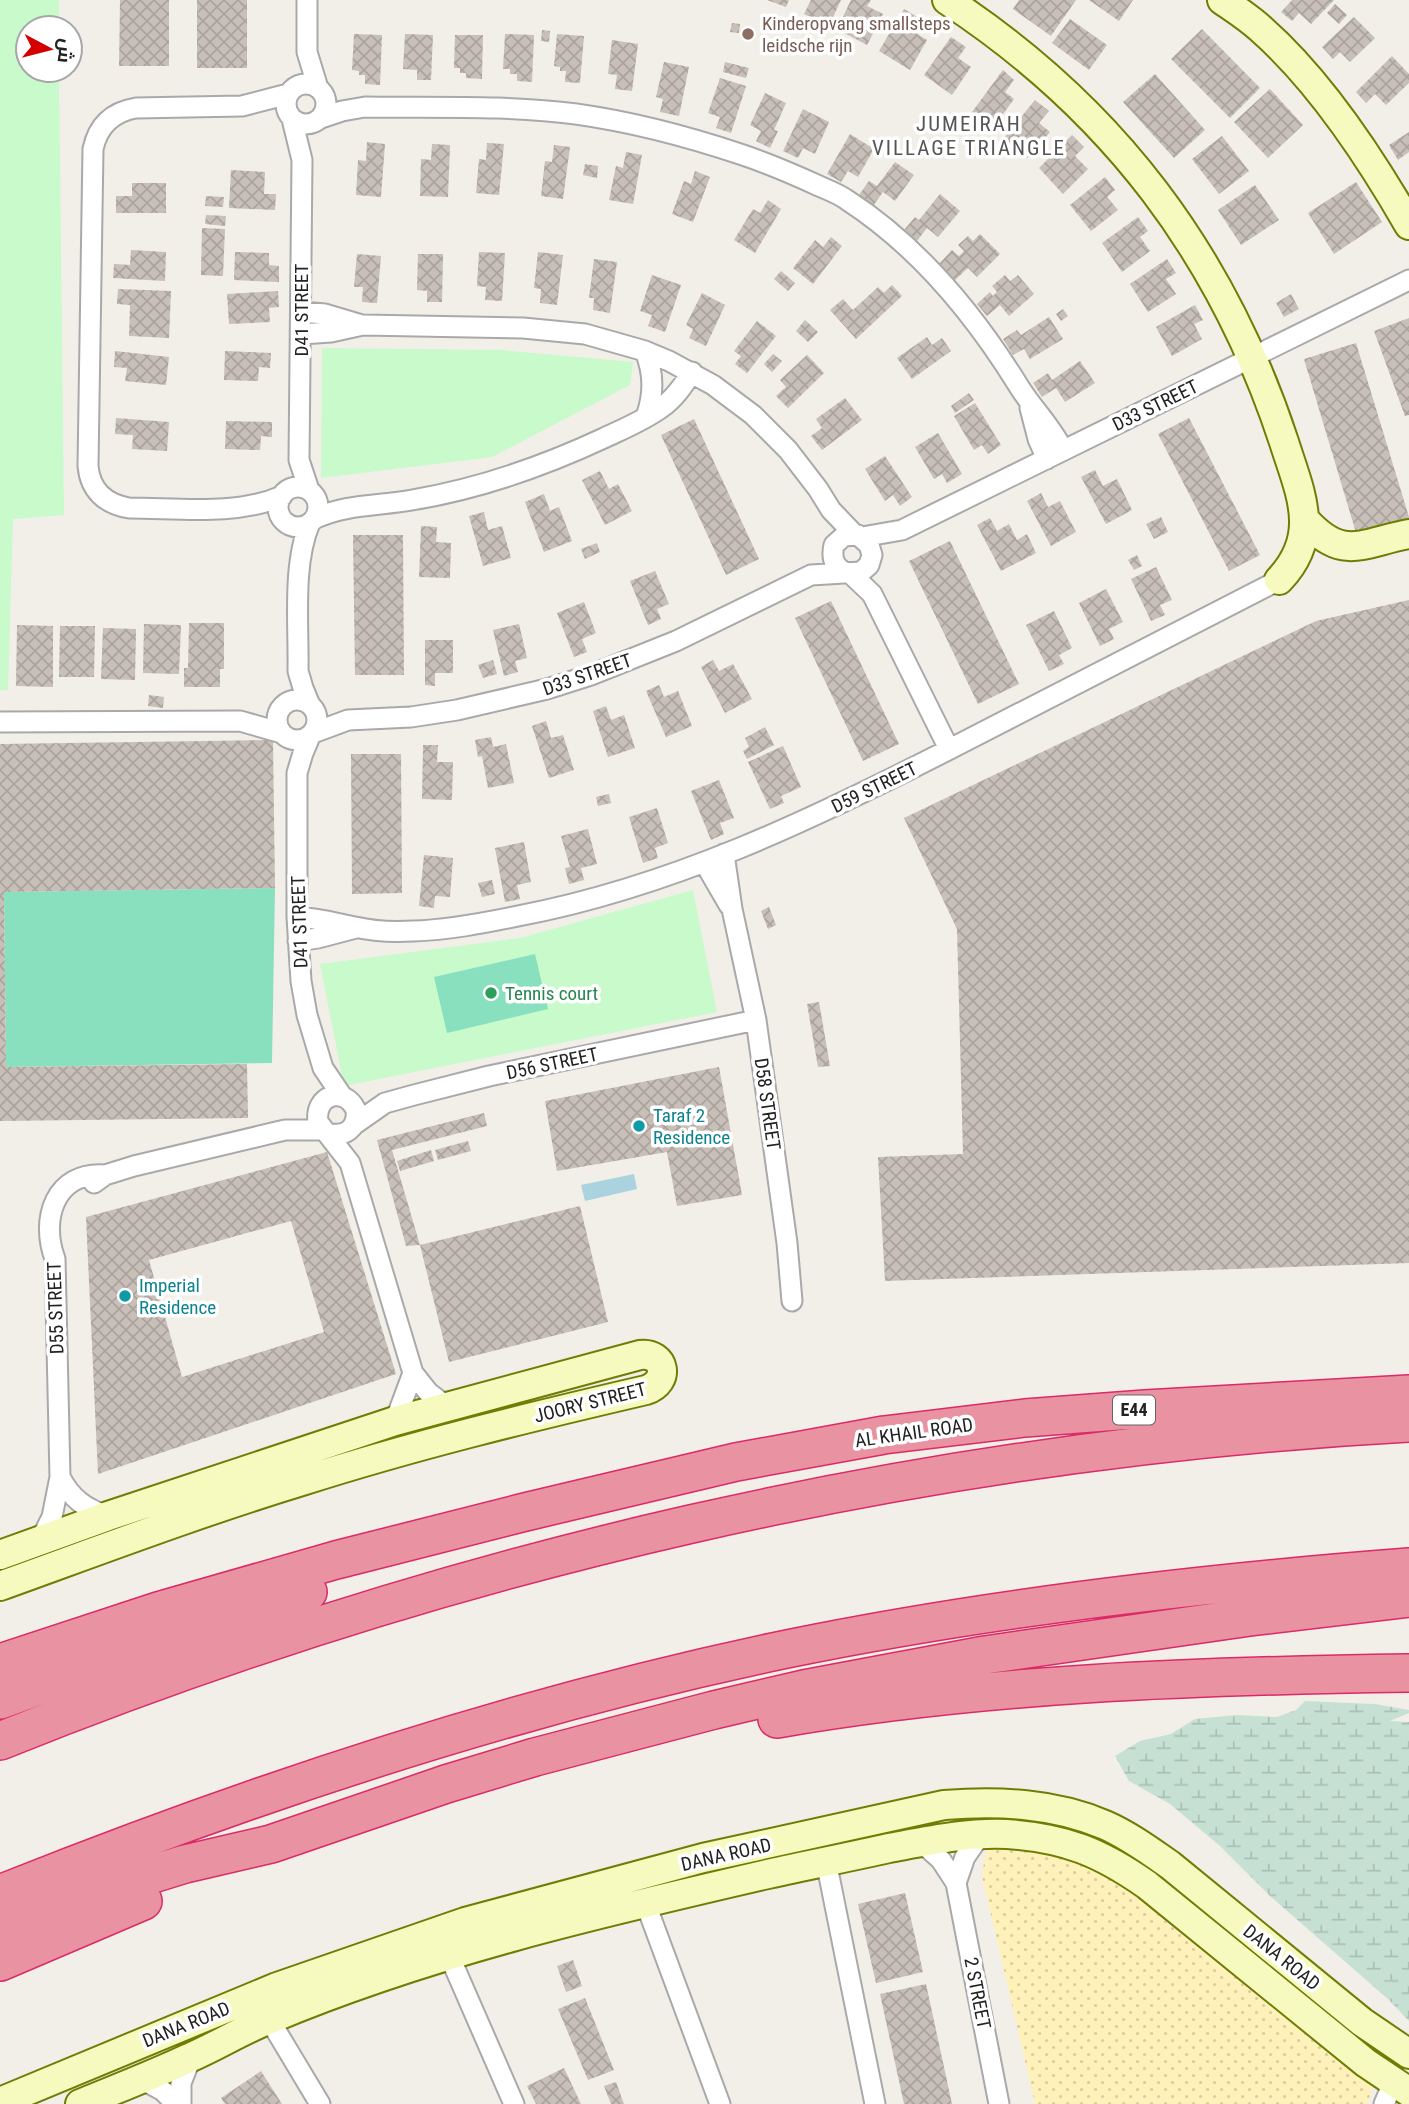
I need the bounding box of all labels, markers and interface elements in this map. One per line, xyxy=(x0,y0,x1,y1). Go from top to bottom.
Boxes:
place label: Kinderopvang smallsteps leidsche rijn xyxy=(762,12,951,57)
north arrow xyxy=(14,14,84,84)
marker: Kinderopvang smallsteps leidsche rijn xyxy=(740,26,756,42)
text: ش xyxy=(52,38,78,65)
district label: JUMEIRAH VILLAGE TRIANGLE xyxy=(872,112,1066,160)
street label: D41 STREET xyxy=(290,264,313,356)
street label: D33 STREET xyxy=(1108,375,1202,436)
street label: D33 STREET xyxy=(540,648,635,700)
street label: D59 STREET xyxy=(827,757,921,818)
street label: D41 STREET xyxy=(286,875,313,969)
place label: Tennis court xyxy=(505,982,598,1005)
marker: Tennis court xyxy=(483,985,499,1001)
street label: D56 STREET xyxy=(504,1043,600,1084)
street label: D58 STREET xyxy=(750,1057,785,1152)
place label: Taraf 2 Residence xyxy=(653,1104,730,1149)
marker: Taraf 2 Residence xyxy=(631,1118,647,1134)
street label: D55 STREET xyxy=(42,1261,69,1355)
place label: Imperial Residence xyxy=(139,1274,216,1319)
marker: Imperial Residence xyxy=(117,1288,133,1304)
street label: JOORY STREET xyxy=(532,1377,649,1428)
road number: E44 xyxy=(1113,1395,1155,1424)
street label: AL KHAIL ROAD xyxy=(854,1413,975,1452)
street label: DANA ROAD xyxy=(679,1833,774,1876)
street label: DANA ROAD xyxy=(1239,1920,1325,1995)
street label: 2 STREET xyxy=(959,1955,996,2031)
street label: DANA ROAD xyxy=(139,1997,233,2052)

